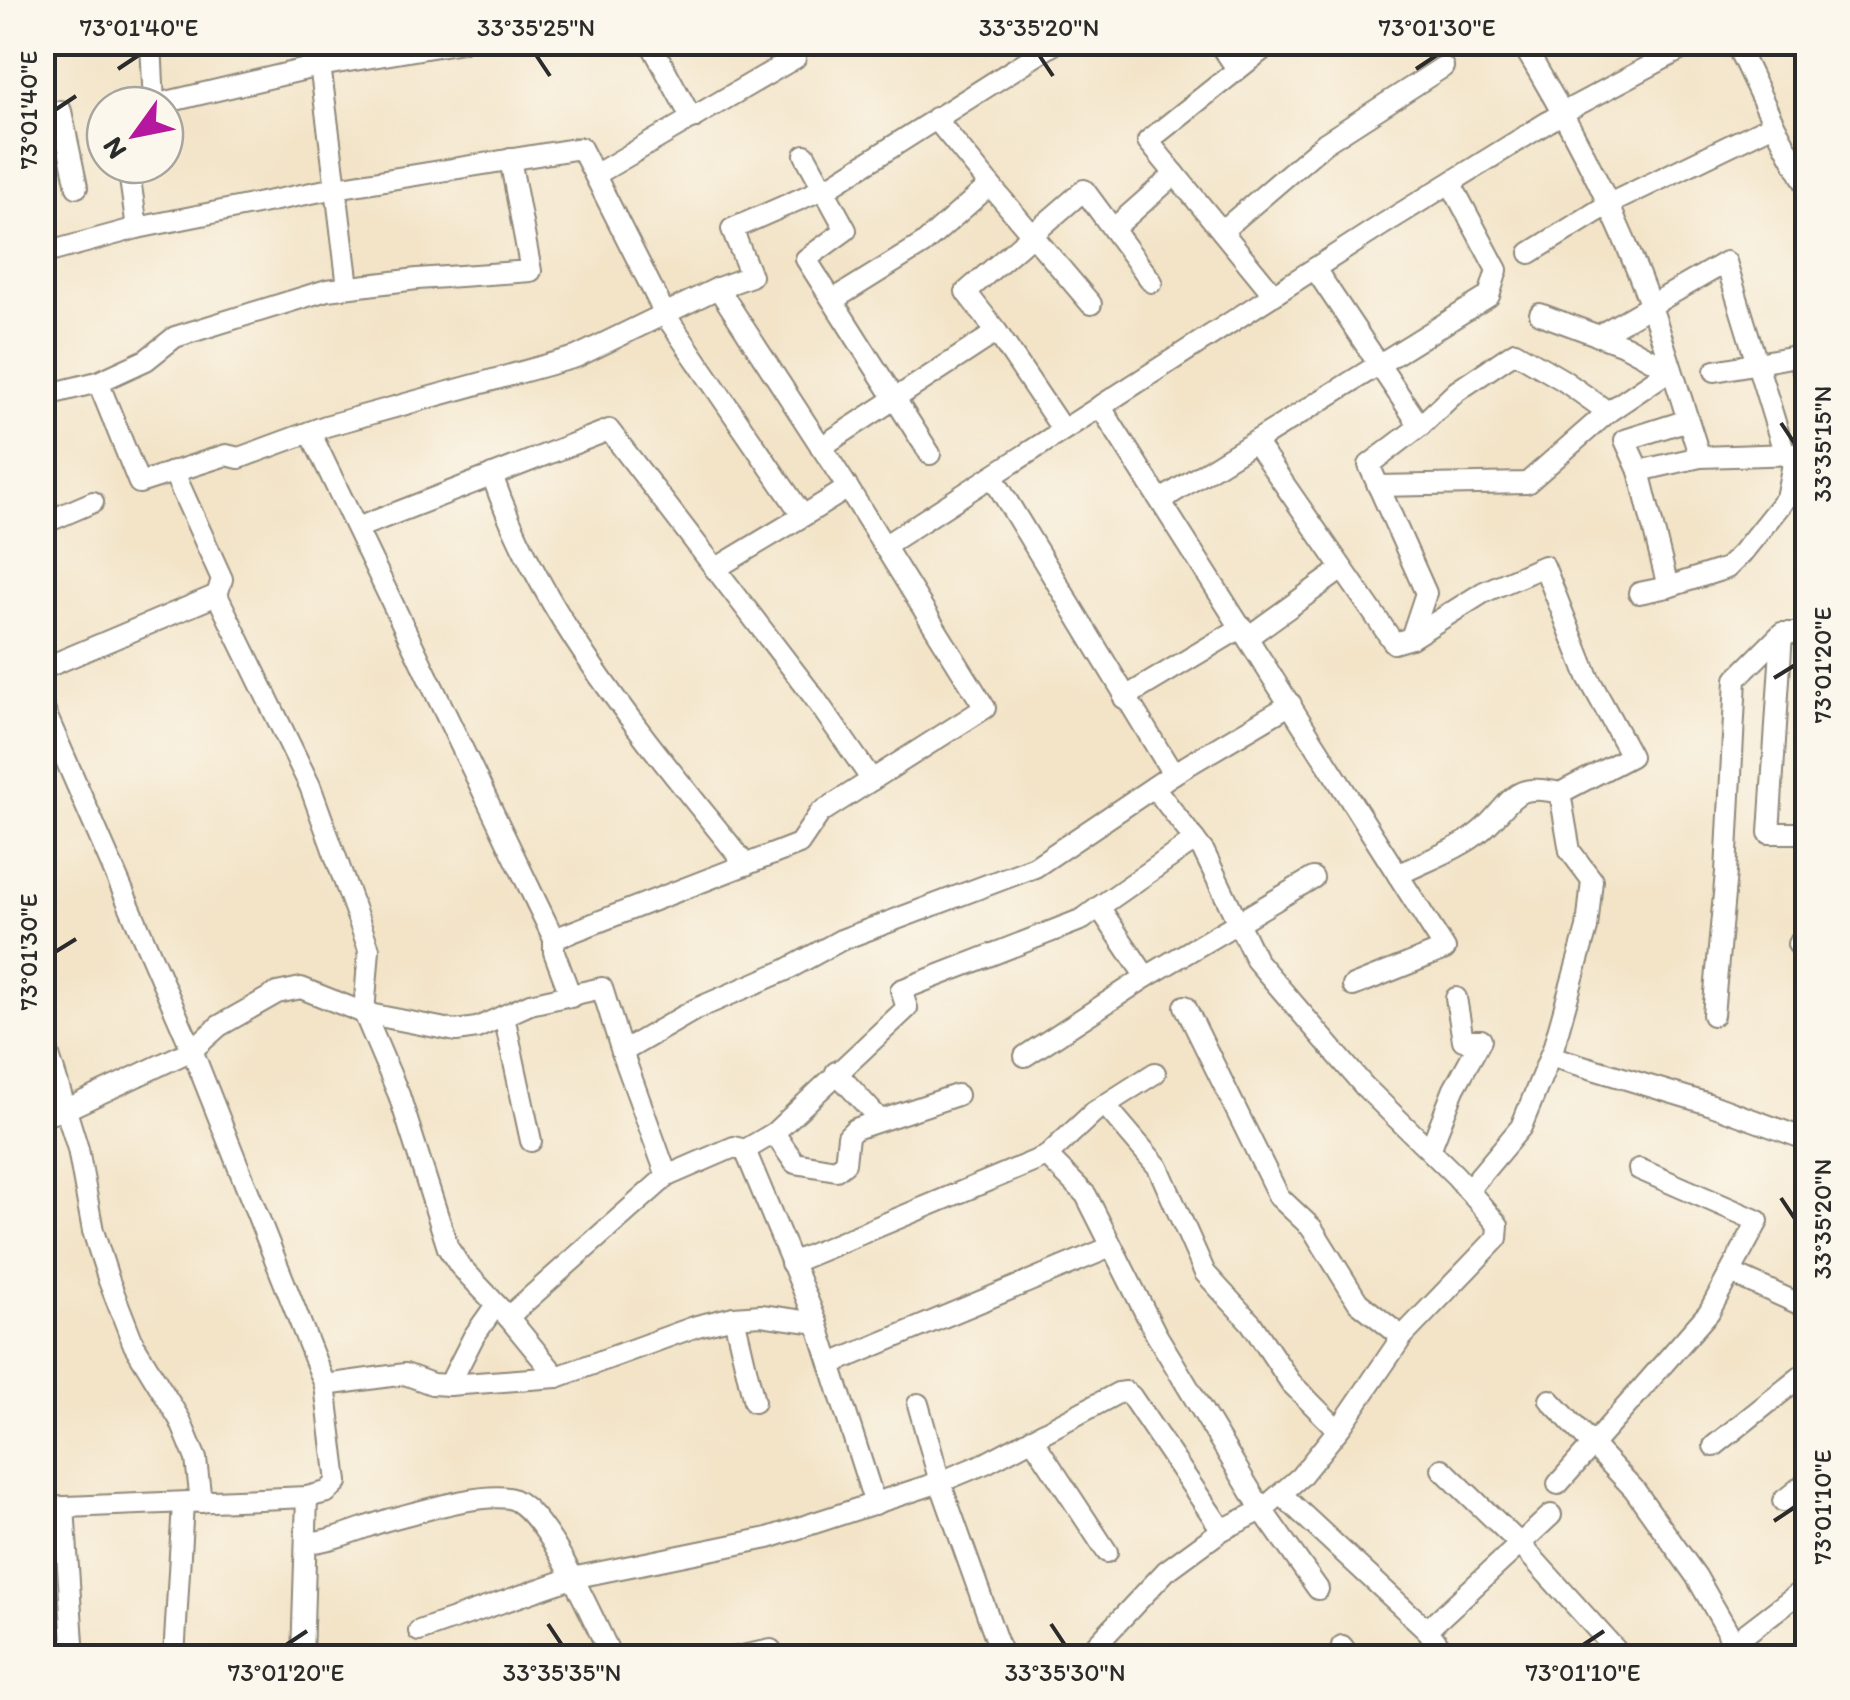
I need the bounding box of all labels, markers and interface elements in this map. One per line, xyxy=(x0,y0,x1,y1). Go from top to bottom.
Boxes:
text: 73°01'40"E xyxy=(80,12,198,42)
text: 33°35'25"N xyxy=(477,12,595,42)
text: 33°35'20"N xyxy=(979,12,1099,42)
text: 73°01'30"E xyxy=(1378,12,1496,42)
text: 73°01'40"E xyxy=(13,51,43,169)
north arrow xyxy=(85,85,185,185)
text: N xyxy=(95,131,133,166)
text: 33°35'15"N xyxy=(1807,386,1837,502)
text: 73°01'20"E xyxy=(1807,607,1837,723)
text: 73°01'30"E xyxy=(13,893,43,1011)
text: 33°35'20"N xyxy=(1807,1159,1837,1279)
text: 73°01'10"E xyxy=(1807,1450,1837,1564)
text: 73°01'20"E xyxy=(228,1657,344,1687)
text: 33°35'35"N xyxy=(503,1657,621,1687)
text: 33°35'30"N xyxy=(1004,1657,1126,1687)
text: 73°01'10"E xyxy=(1526,1657,1640,1687)

